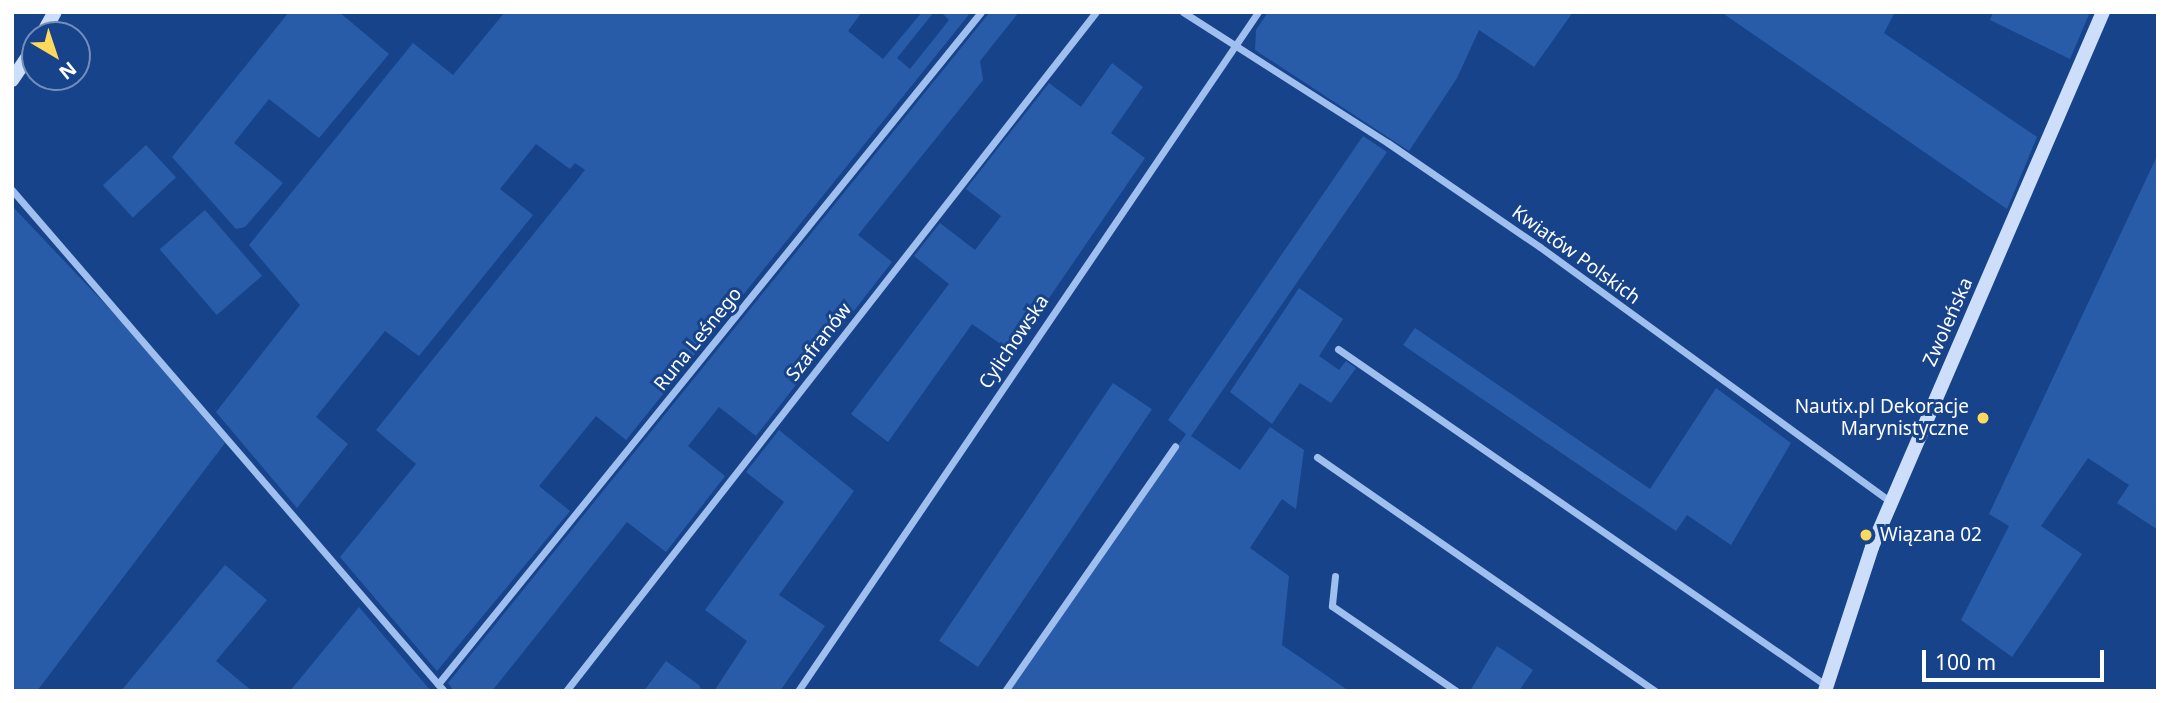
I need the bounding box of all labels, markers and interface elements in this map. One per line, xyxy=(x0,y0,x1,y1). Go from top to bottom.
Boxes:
north arrow xyxy=(21,21,91,91)
text: N xyxy=(54,56,82,86)
street label: Kwiatów Polskich xyxy=(1507,201,1645,309)
street label: Zwoleńska xyxy=(1918,274,1978,370)
street label: Runa Leśnego xyxy=(649,283,747,395)
street label: Cylichowska xyxy=(974,291,1054,393)
street label: Szafranów xyxy=(782,299,856,385)
place label: Nautix.pl Dekoracje Marynistyczne xyxy=(1795,396,1969,440)
marker: Nautix.pl Dekoracje Marynistyczne xyxy=(1975,410,1991,426)
place label: Wiązana 02 xyxy=(1880,524,1982,546)
marker: Wiązana 02 xyxy=(1858,527,1874,543)
scale bar xyxy=(1925,636,2107,680)
text: 100 m xyxy=(1935,648,1996,676)

